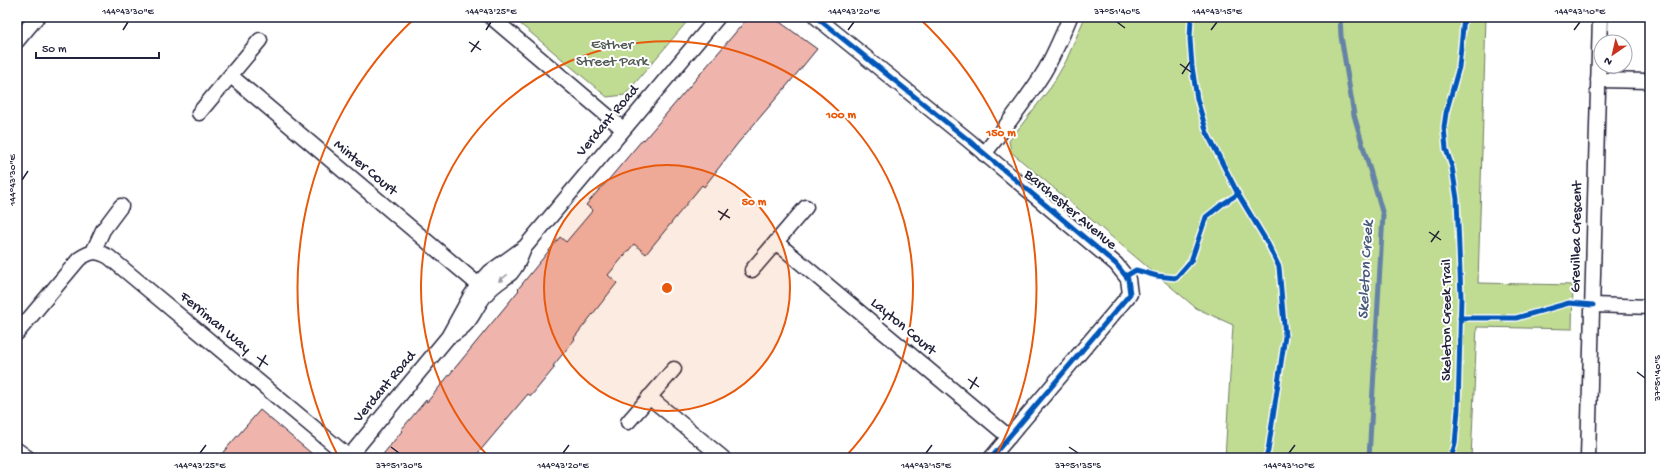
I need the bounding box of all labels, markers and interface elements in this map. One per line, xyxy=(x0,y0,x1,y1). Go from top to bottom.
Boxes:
text: 144°43'30"E xyxy=(101,6,155,18)
text: 144°43'25"E xyxy=(464,6,517,18)
text: 144°43'20"E xyxy=(827,6,880,18)
text: 37°51'40"S xyxy=(1093,6,1140,18)
text: 144°43'15"E xyxy=(1191,6,1243,18)
text: 144°43'10"E xyxy=(1554,6,1606,18)
scale bar xyxy=(36,34,159,60)
north arrow xyxy=(1593,34,1633,74)
park label: Esther Street Park xyxy=(576,36,649,71)
text: 50 m xyxy=(42,43,67,57)
text: N xyxy=(1602,54,1615,68)
street label: Verdant Road xyxy=(572,81,644,161)
text: 100 m xyxy=(825,109,856,123)
text: 150 m xyxy=(985,127,1016,141)
street label: Minter Court xyxy=(329,136,402,201)
text: 144°43'30"E xyxy=(7,153,19,207)
street label: Barchester Avenue xyxy=(1019,165,1120,254)
street label: Grevillea Crescent xyxy=(1567,179,1587,293)
text: 50 m xyxy=(742,196,767,210)
water label: Skeleton Creek xyxy=(1355,218,1379,320)
street label: Skeleton Creek Trail xyxy=(1438,259,1456,381)
one-way arrow xyxy=(498,274,509,283)
centre of rings xyxy=(660,281,674,295)
street label: Ferriman Way xyxy=(175,287,255,358)
street label: Layton Court xyxy=(867,294,941,361)
street label: Verdant Road xyxy=(349,347,421,427)
text: 37°51'40"S xyxy=(1652,355,1664,402)
text: 144°43'25"E xyxy=(173,460,226,472)
text: 37°51'30"S xyxy=(375,460,423,472)
text: 144°43'20"E xyxy=(536,460,589,472)
text: 144°43'15"E xyxy=(900,460,952,472)
text: 37°51'35"S xyxy=(1054,460,1101,472)
text: 144°43'10"E xyxy=(1263,460,1315,472)

